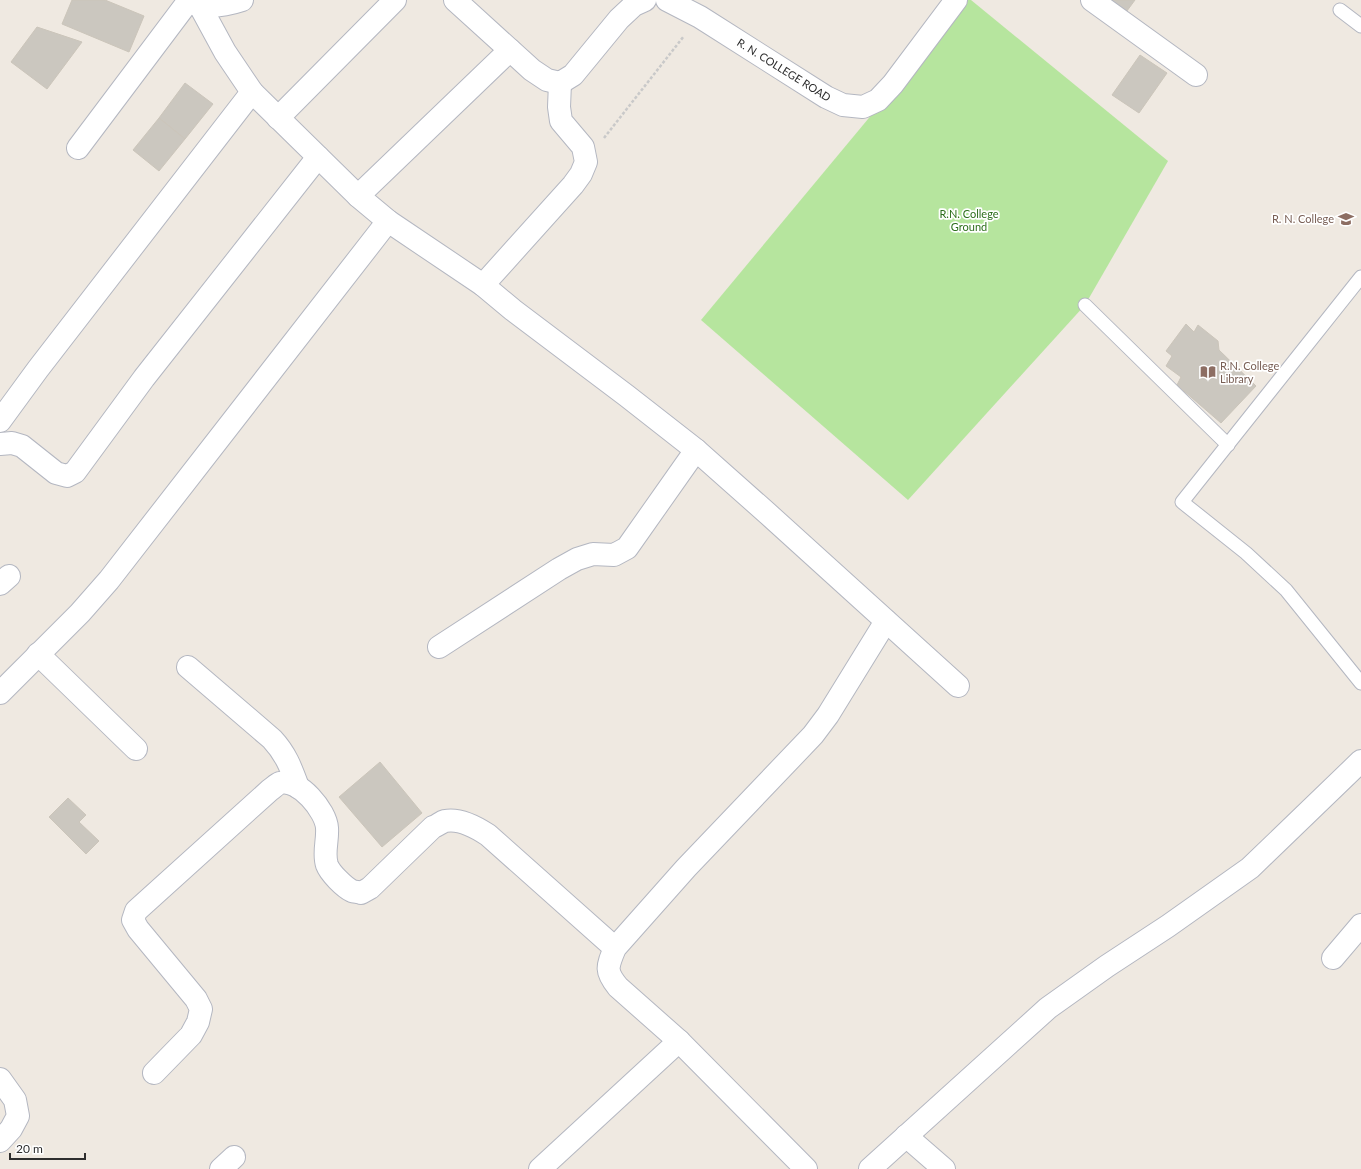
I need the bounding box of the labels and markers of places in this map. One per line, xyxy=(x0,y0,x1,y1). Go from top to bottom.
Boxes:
school or university icon: R. N. College xyxy=(1337,210,1355,228)
place label: R. N. College xyxy=(1272,212,1334,225)
place label: R.N. College Library xyxy=(1220,359,1279,385)
library icon: R.N. College Library xyxy=(1199,363,1217,381)

